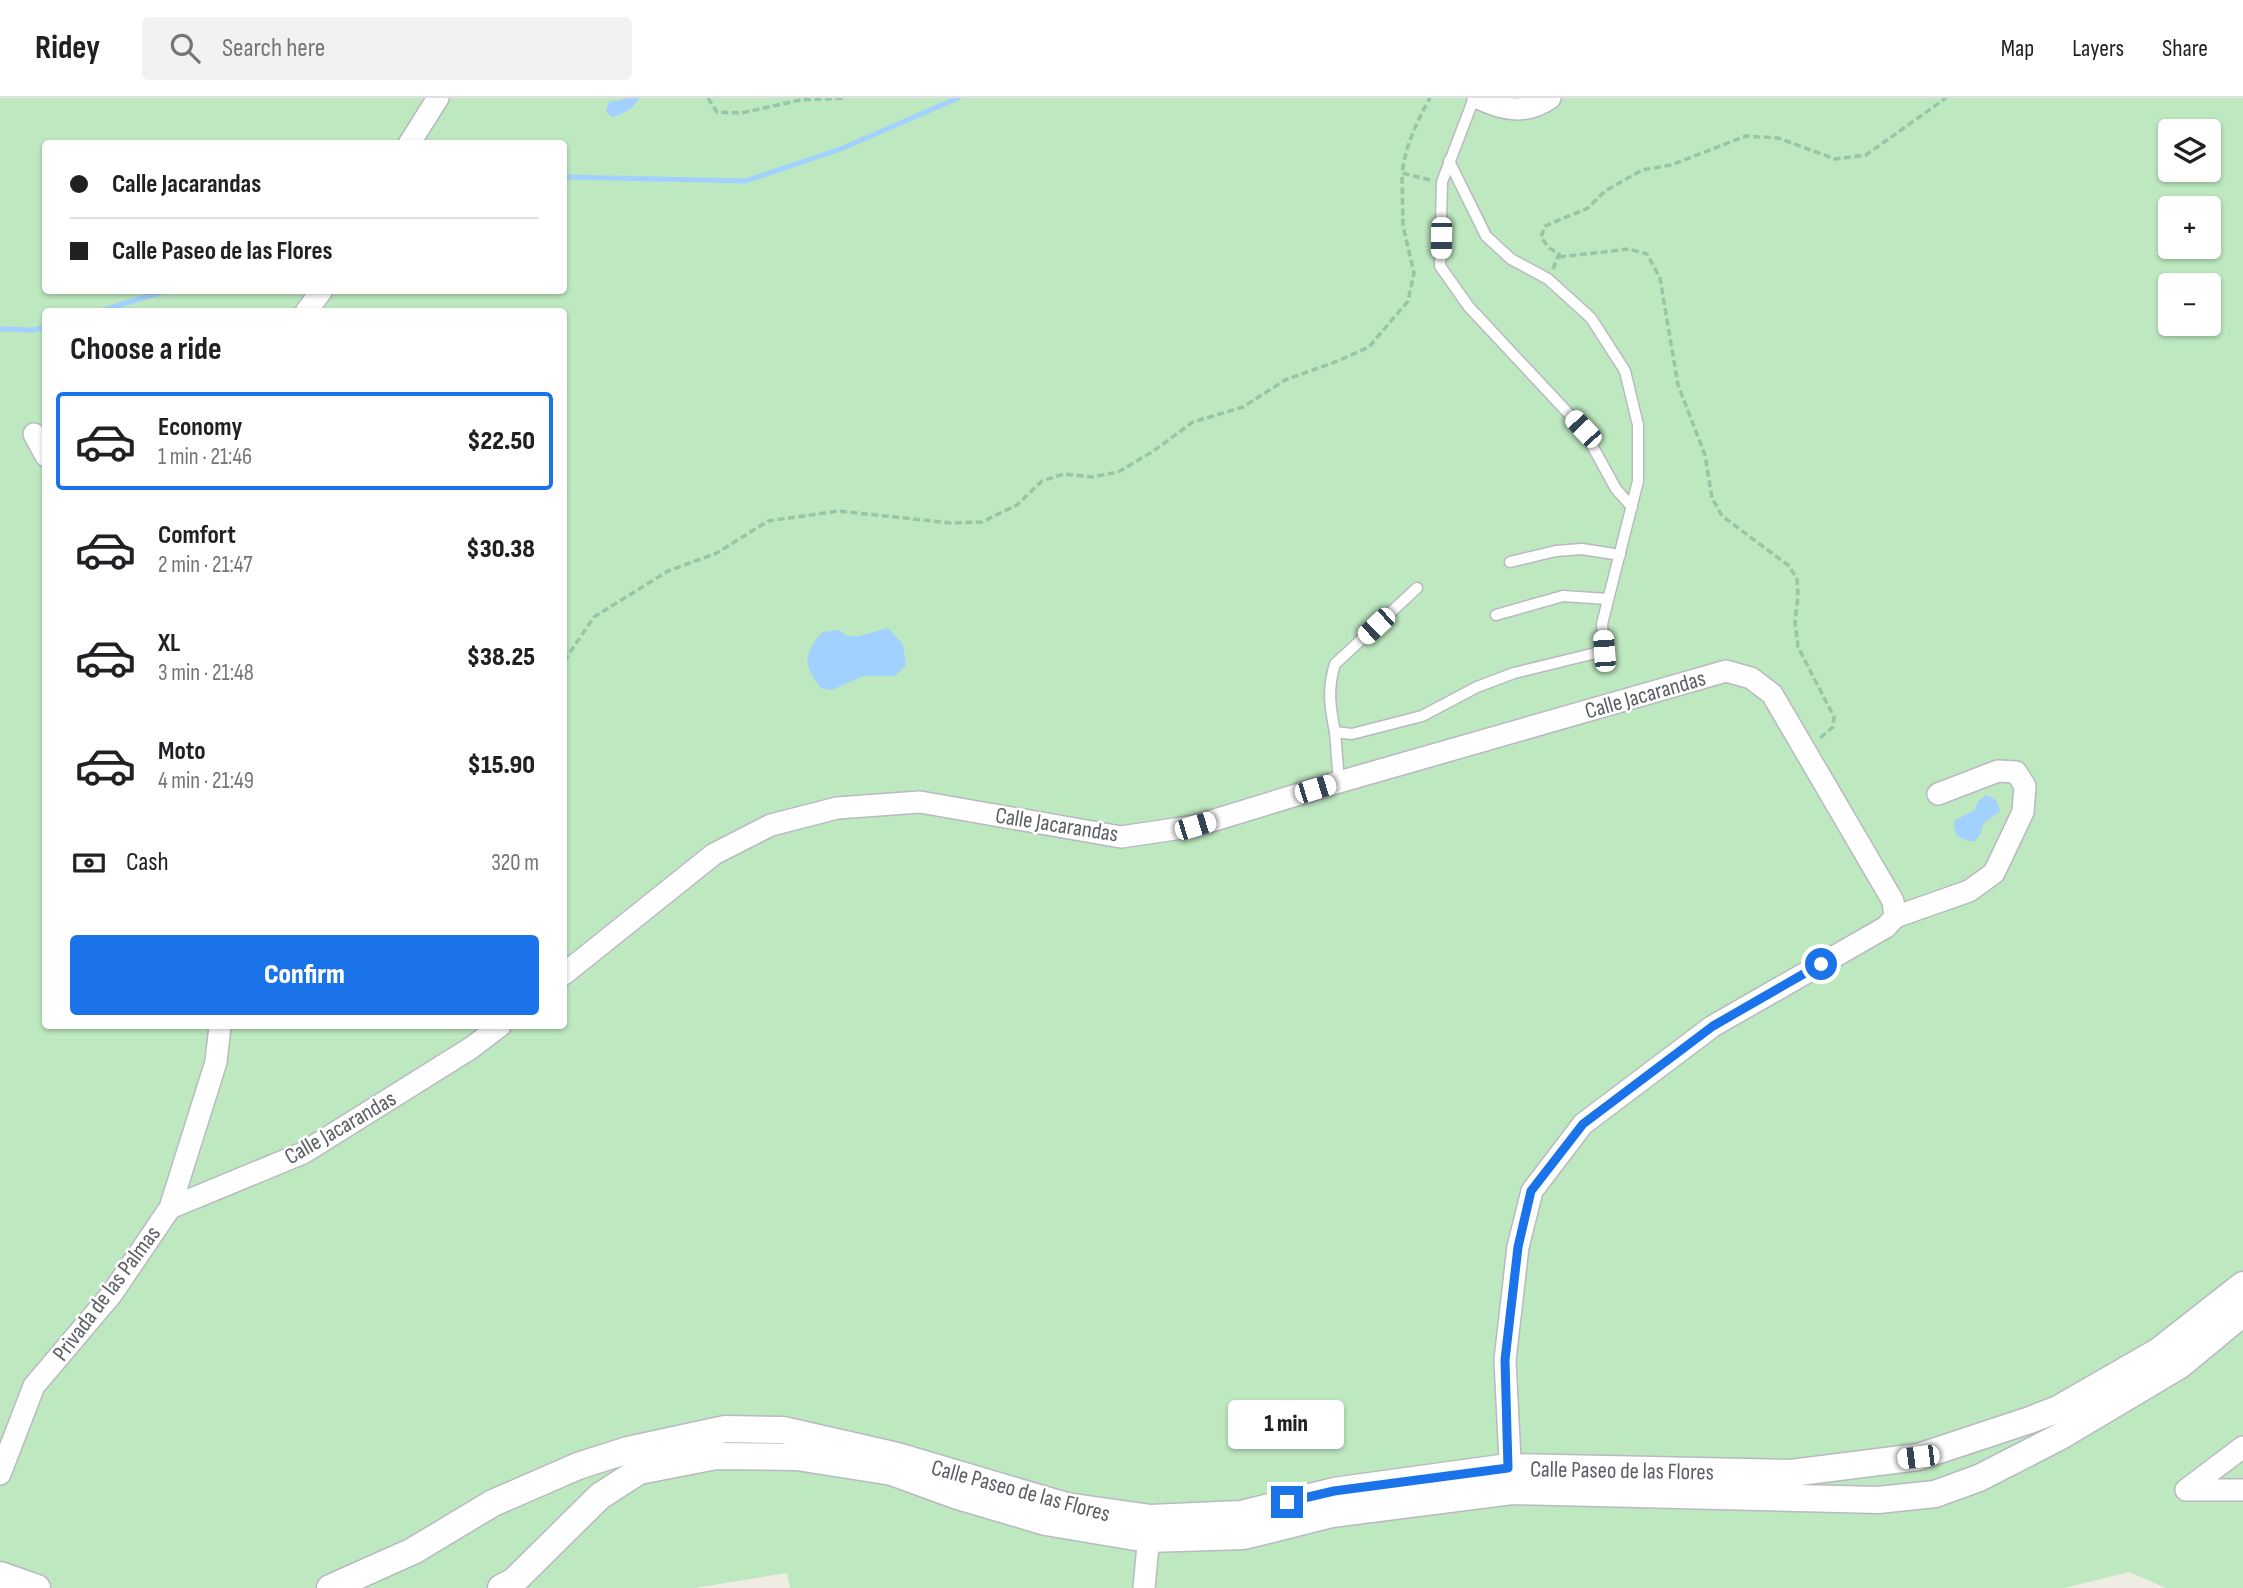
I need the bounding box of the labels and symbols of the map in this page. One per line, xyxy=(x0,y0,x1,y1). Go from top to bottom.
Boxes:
car xyxy=(1431,217,1452,259)
car xyxy=(1561,406,1606,452)
car xyxy=(1354,604,1399,648)
car xyxy=(1593,629,1616,673)
street label: Calle Jacarandas xyxy=(1582,664,1709,726)
car xyxy=(1292,773,1339,805)
street label: Calle Jacarandas xyxy=(993,801,1120,849)
car xyxy=(1172,810,1219,842)
route start xyxy=(1805,948,1837,980)
street label: Calle Jacarandas xyxy=(280,1085,401,1171)
street label: Privada de las Palmas xyxy=(47,1220,167,1367)
callout: 1 min xyxy=(1229,1400,1345,1450)
car xyxy=(1896,1444,1941,1470)
street label: Calle Paseo de las Flores xyxy=(928,1454,1113,1528)
street label: Calle Paseo de las Flores xyxy=(1530,1455,1714,1487)
route end xyxy=(1271,1486,1303,1518)

